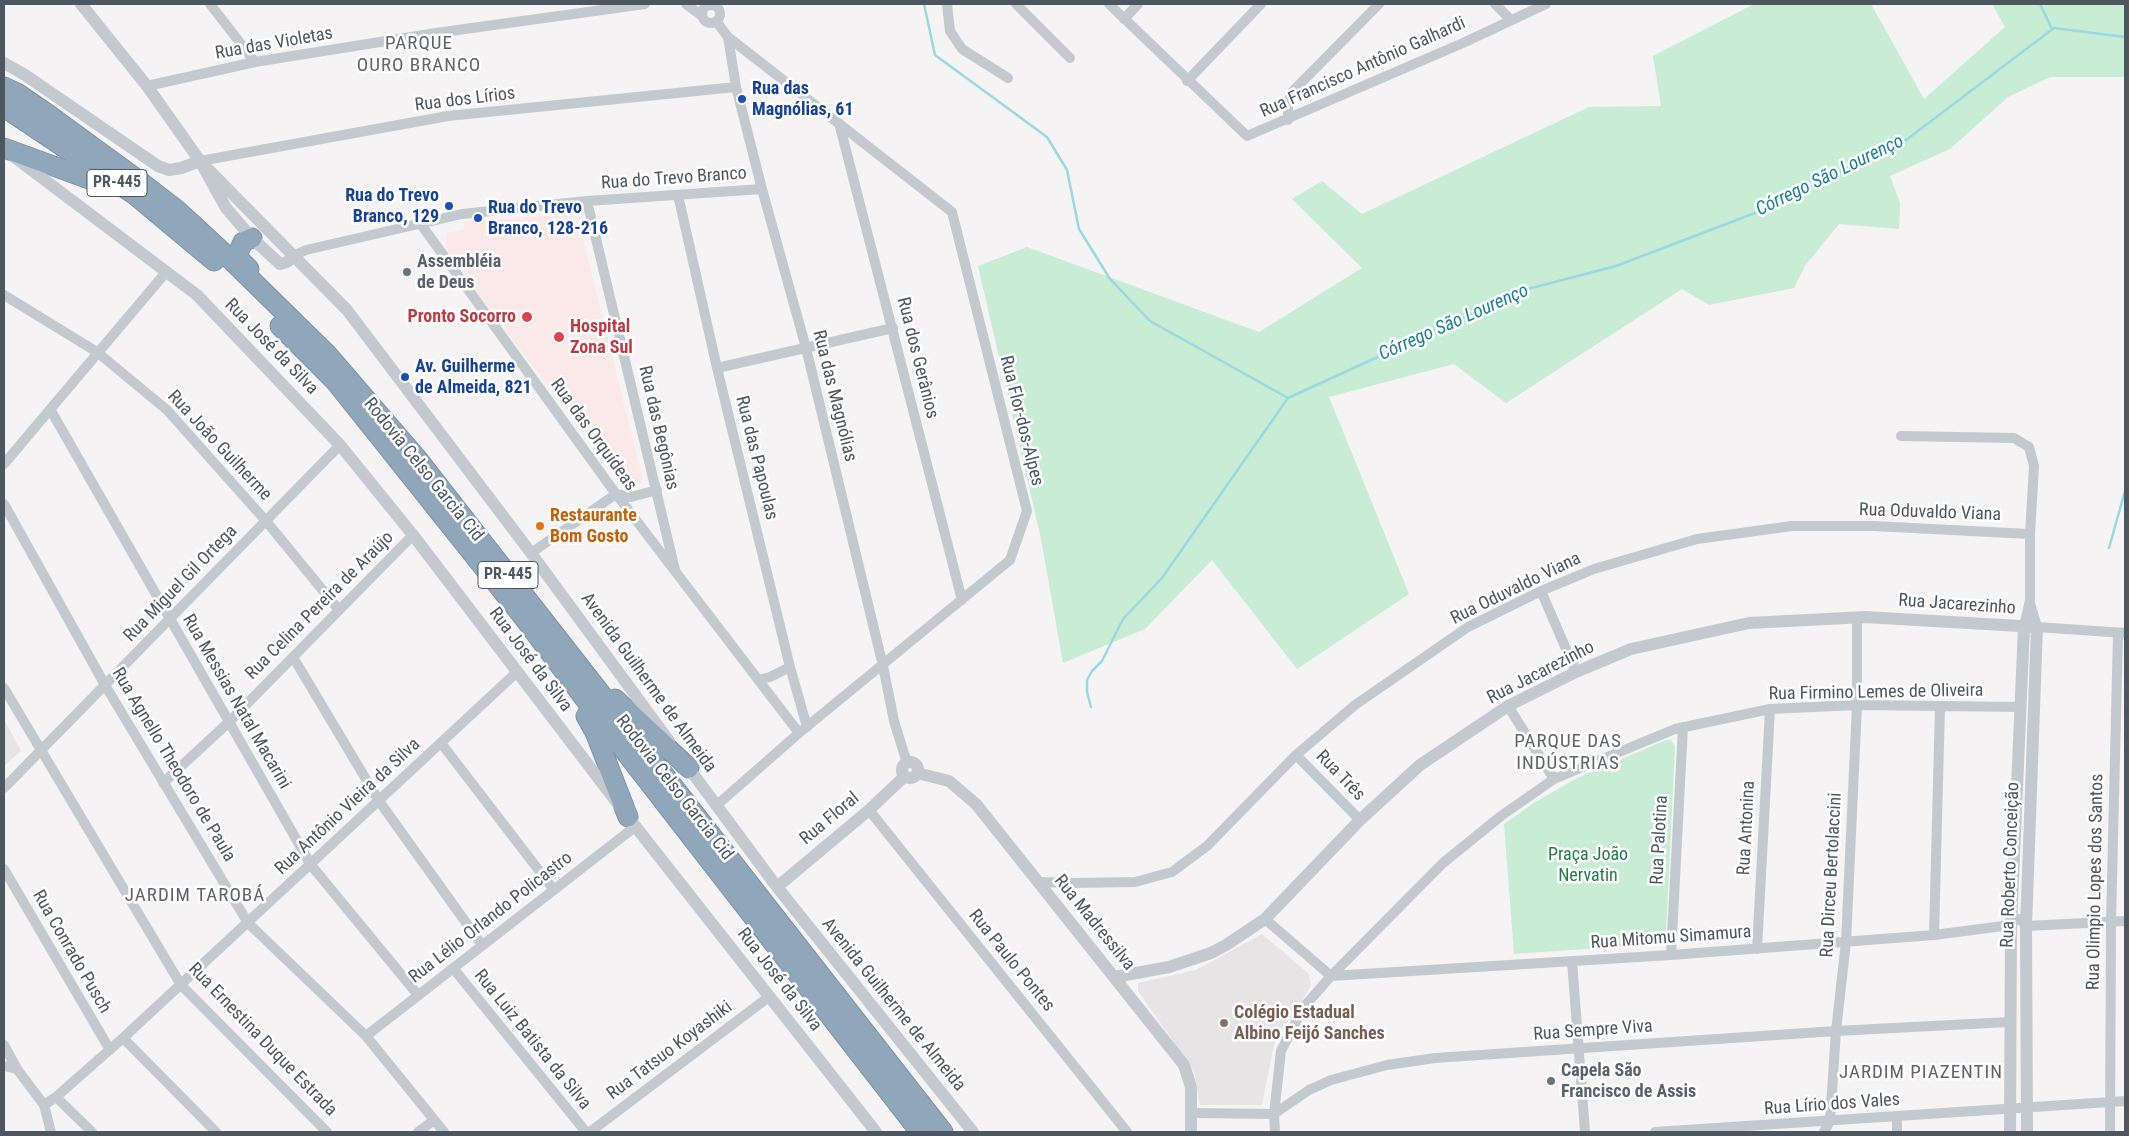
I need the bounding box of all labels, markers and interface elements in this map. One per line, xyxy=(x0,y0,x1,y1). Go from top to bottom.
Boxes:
street label: Rua Francisco Antônio Galhardi xyxy=(1257,13,1469,123)
street label: Rua das Violetas xyxy=(214,23,334,65)
district label: PARQUE OURO BRANCO xyxy=(355,33,483,77)
place label: Rua das Magnólias, 61 xyxy=(752,78,853,120)
street label: Rua dos Lírios xyxy=(414,83,516,117)
marker: Rua das Magnólias, 61 xyxy=(736,93,748,105)
water label: Córrego São Lourenço xyxy=(1752,130,1908,222)
street label: Rua do Trevo Branco xyxy=(601,163,747,195)
road number: PR-445 xyxy=(87,170,147,197)
place label: Rua do Trevo Branco, 129 xyxy=(345,185,439,228)
place label: Rua do Trevo Branco, 128-216 xyxy=(488,197,608,240)
marker: Rua do Trevo Branco, 129 xyxy=(443,200,455,212)
marker: Rua do Trevo Branco, 128-216 xyxy=(472,212,484,224)
place label: Assembléia de Deus xyxy=(417,251,501,294)
marker: Assembléia de Deus xyxy=(401,266,413,278)
water label: Córrego São Lourenço xyxy=(1376,280,1532,366)
street label: Rua José da Silva xyxy=(220,295,322,399)
street label: Rua dos Gerânios xyxy=(891,295,943,421)
place label: Pronto Socorro xyxy=(407,306,516,328)
marker: Pronto Socorro xyxy=(520,310,534,324)
place label: Hospital Zona Sul xyxy=(570,316,633,358)
street label: Rua das Magnólias xyxy=(807,328,861,464)
marker: Hospital Zona Sul xyxy=(552,330,566,344)
street label: Rua Flor-dos-Alpes xyxy=(994,354,1048,488)
place label: Av. Guilherme de Almeida, 821 xyxy=(415,356,532,398)
street label: Rua das Begônias xyxy=(633,364,683,492)
marker: Av. Guilherme de Almeida, 821 xyxy=(399,371,411,383)
street label: Rua das Orquídeas xyxy=(545,375,641,495)
street label: Rua João Guilherme xyxy=(162,386,276,506)
street label: Rodovia Celso Garcia Cid xyxy=(359,394,487,546)
street label: Rua das Papoulas xyxy=(730,394,782,522)
street label: Rua Oduvaldo Viana xyxy=(1859,500,2001,526)
place label: Restaurante Bom Gosto xyxy=(550,505,637,548)
marker: Restaurante Bom Gosto xyxy=(534,520,546,532)
street label: Rua Miguel Gil Ortega xyxy=(120,521,242,647)
street label: Rua Celina Pereira de Araújo xyxy=(241,527,399,685)
street label: Rua Oduvaldo Viana xyxy=(1447,548,1585,630)
road number: PR-445 xyxy=(478,562,538,588)
street label: Avenida Guilherme de Almeida xyxy=(576,589,720,777)
street label: Rua Jacarezinho xyxy=(1898,590,2016,620)
street label: Rua José da Silva xyxy=(484,604,576,716)
street label: Rua Messias Natal Macarini xyxy=(177,611,295,793)
street label: Rua Jacarezinho xyxy=(1484,637,1598,709)
street label: Rua Agnello Theodoro de Paula xyxy=(107,664,239,866)
street label: Rua Firmino Lemes de Oliveira xyxy=(1768,680,1984,706)
street label: Rodovia Celso Garcia Cid xyxy=(611,711,737,865)
district label: PARQUE DAS INDÚSTRIAS xyxy=(1513,731,1623,775)
street label: Rua Antônio Vieira da Silva xyxy=(271,734,425,880)
street label: Rua Três xyxy=(1311,746,1369,806)
street label: Rua Olimpio Lopes dos Santos xyxy=(2083,774,2109,990)
street label: Rua Antonina xyxy=(1734,780,1760,876)
street label: Rua Roberto Conceição xyxy=(1997,782,2025,948)
street label: Rua Floral xyxy=(796,788,864,850)
street label: Rua Dirceu Bertolaccini xyxy=(1817,792,1847,958)
street label: Rua Palotina xyxy=(1647,795,1673,885)
park label: Praça João Nervatin xyxy=(1548,844,1628,886)
street label: Rua Lélio Orlando Policastro xyxy=(405,848,577,988)
street label: Rua Madressilva xyxy=(1049,871,1139,975)
district label: JARDIM TAROBÁ xyxy=(123,885,267,907)
street label: Rua Conrado Pusch xyxy=(27,887,115,1017)
street label: Rua Paulo Pontes xyxy=(963,906,1059,1016)
street label: Avenida Guilherme de Almeida xyxy=(816,914,970,1096)
street label: Rua Mitomu Simamura xyxy=(1590,922,1752,954)
street label: Rua José da Silva xyxy=(732,924,826,1036)
street label: Rua Ernestina Duque Estrada xyxy=(183,959,341,1121)
street label: Rua Luiz Batista da Silva xyxy=(469,966,595,1114)
street label: Rua Tatsuo Koyashiki xyxy=(603,997,737,1105)
place label: Colégio Estadual Albino Feijó Sanches xyxy=(1234,1002,1385,1044)
street label: Rua Sempre Viva xyxy=(1533,1016,1653,1046)
marker: Colégio Estadual Albino Feijó Sanches xyxy=(1218,1017,1230,1029)
place label: Capela São Francisco de Assis xyxy=(1561,1060,1696,1102)
district label: JARDIM PIAZENTIN xyxy=(1837,1062,2005,1084)
marker: Capela São Francisco de Assis xyxy=(1545,1075,1557,1087)
street label: Rua Lírio dos Vales xyxy=(1763,1089,1901,1121)

